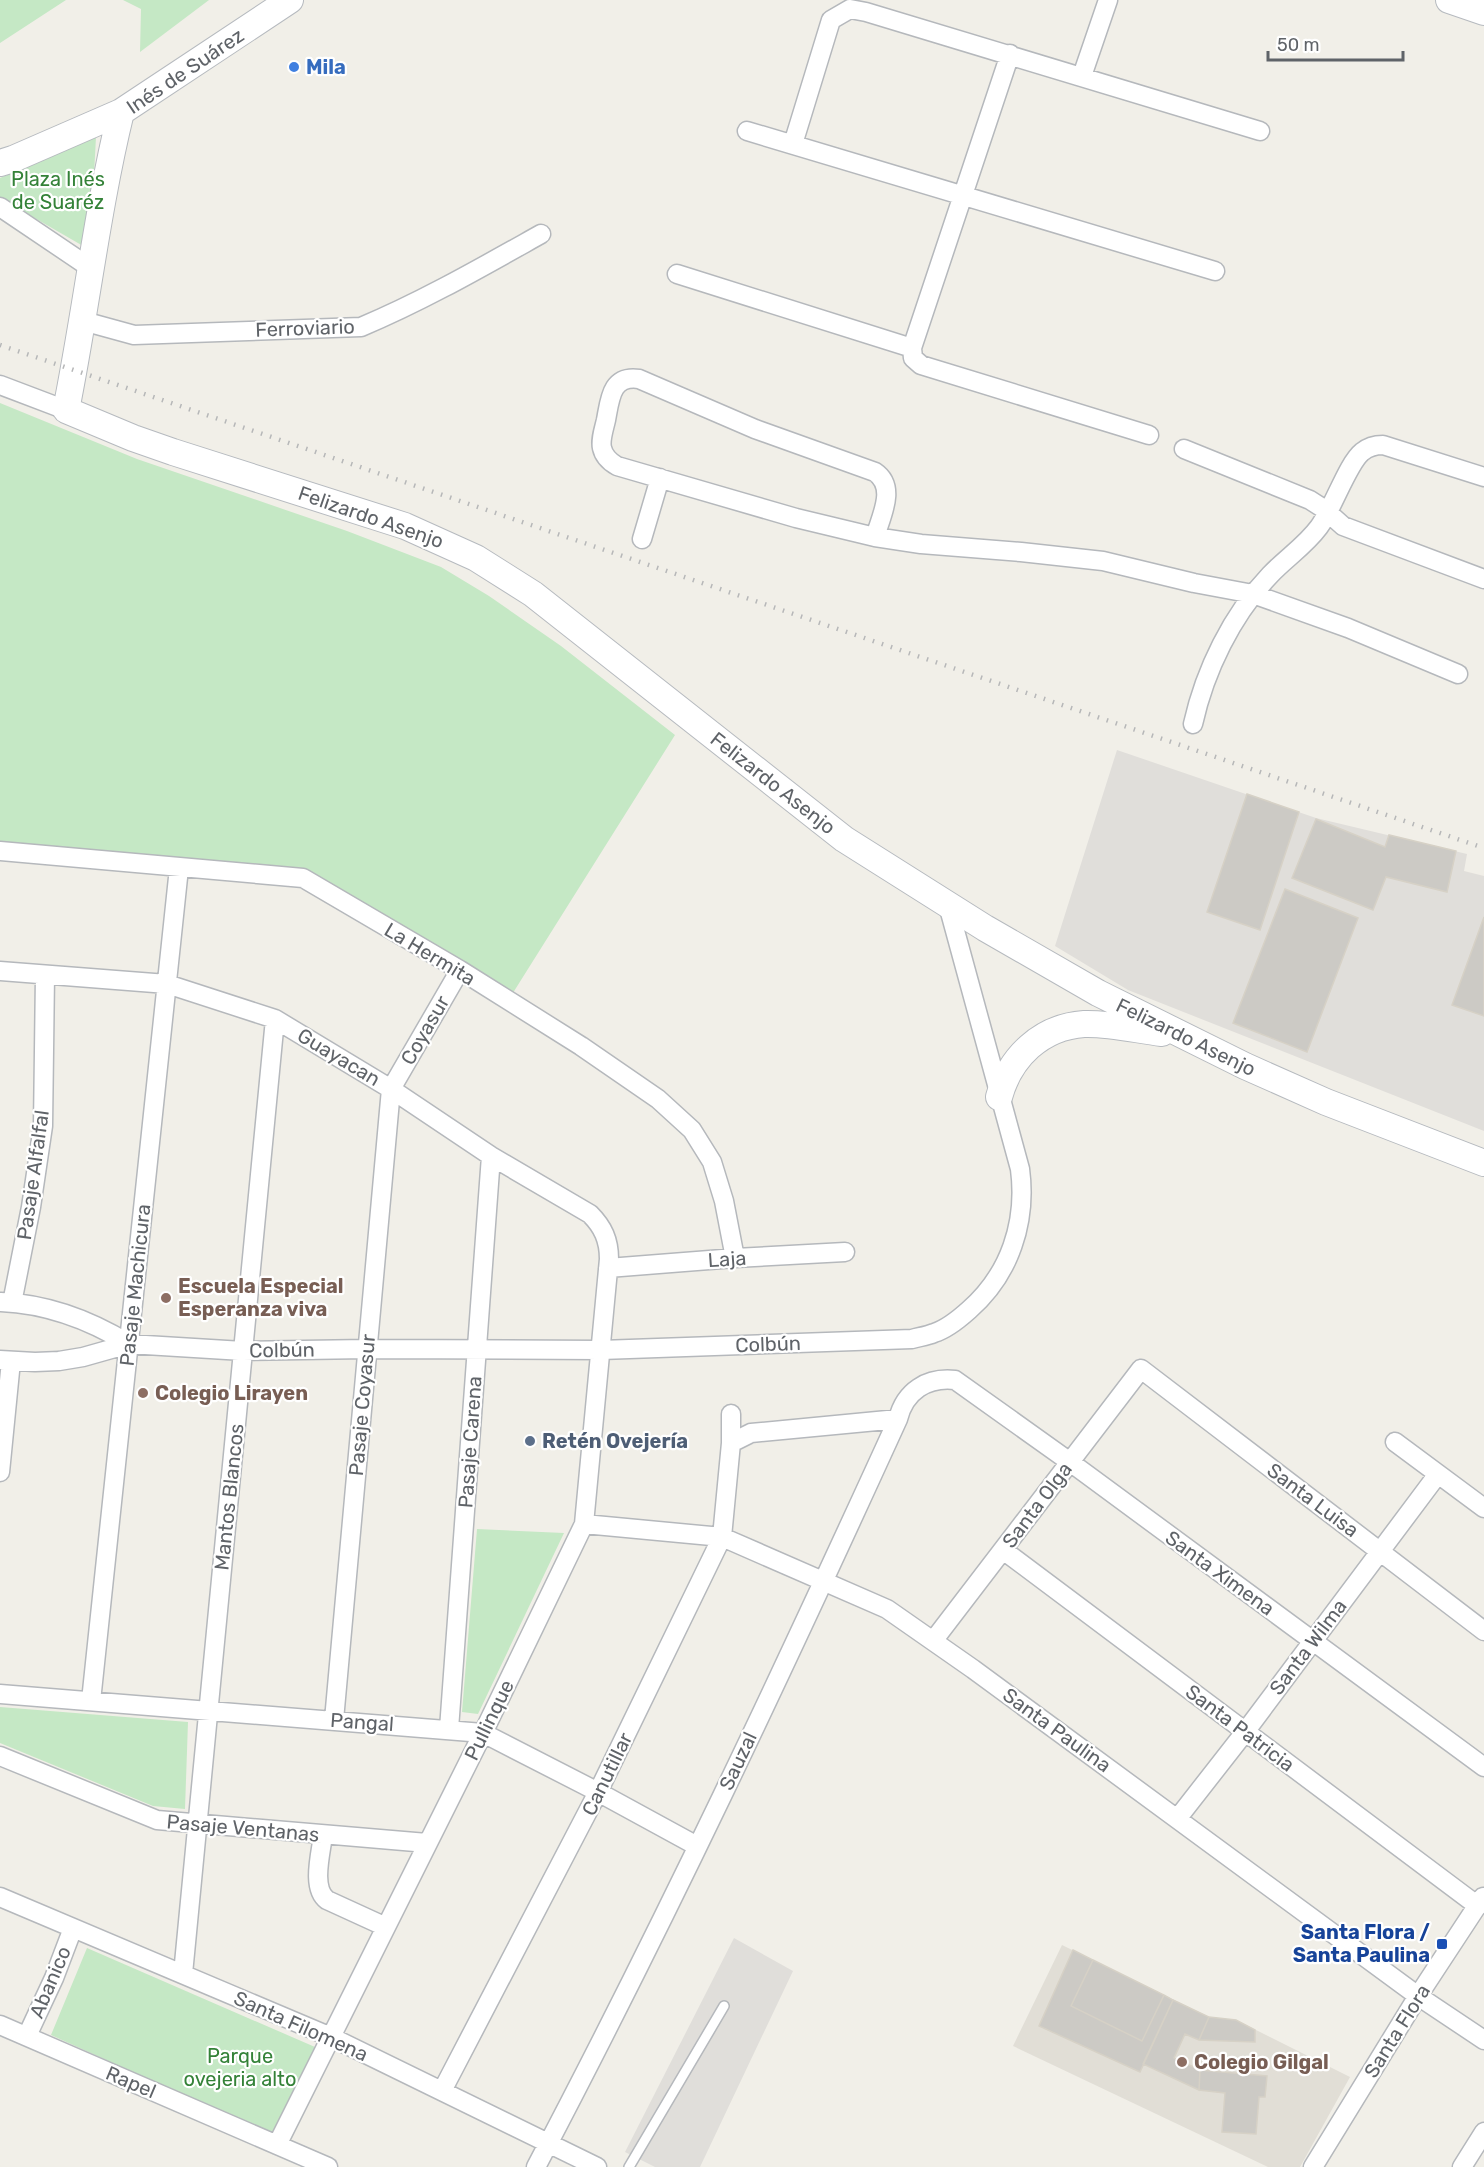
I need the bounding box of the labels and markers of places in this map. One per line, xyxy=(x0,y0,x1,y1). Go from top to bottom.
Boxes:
place label: Mila xyxy=(306,55,346,79)
marker: Mila xyxy=(287,60,301,74)
place label: Escuela Especial Esperanza viva xyxy=(178,1274,344,1321)
marker: Escuela Especial Esperanza viva xyxy=(159,1291,173,1305)
place label: Colegio Lirayen xyxy=(155,1381,308,1405)
marker: Colegio Lirayen xyxy=(136,1386,150,1400)
place label: Retén Ovejería xyxy=(542,1429,688,1453)
marker: Retén Ovejería xyxy=(523,1434,537,1448)
place label: Santa Flora / Santa Paulina xyxy=(1293,1920,1430,1967)
marker: Santa Flora / Santa Paulina xyxy=(1435,1937,1449,1951)
place label: Colegio Gilgal xyxy=(1194,2050,1329,2074)
marker: Colegio Gilgal xyxy=(1175,2055,1189,2069)

